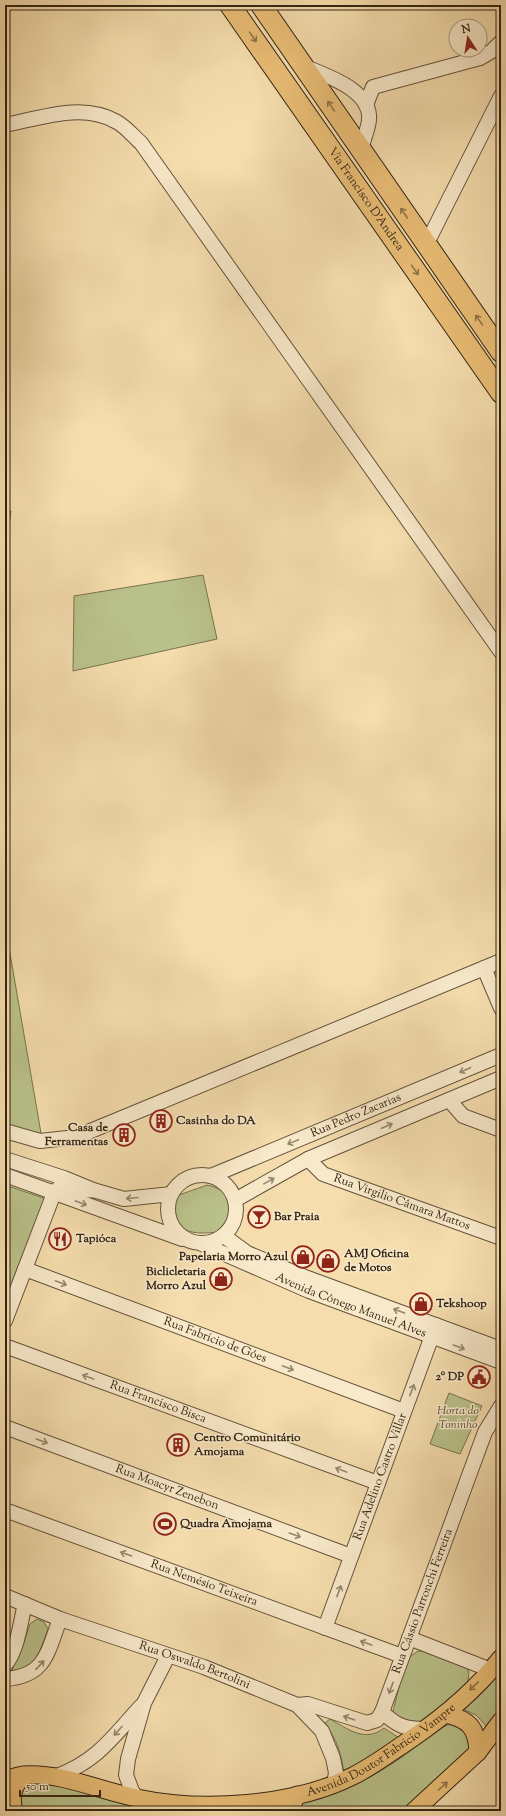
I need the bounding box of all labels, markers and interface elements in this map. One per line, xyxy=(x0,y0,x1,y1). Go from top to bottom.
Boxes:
north arrow xyxy=(448,18,488,58)
text: N xyxy=(459,20,472,38)
one-way arrow xyxy=(249,31,257,42)
one-way arrow xyxy=(327,101,335,112)
street label: Via Francisco D'Andrea xyxy=(323,144,408,255)
one-way arrow xyxy=(400,208,408,219)
one-way arrow xyxy=(411,264,419,275)
one-way arrow xyxy=(475,314,483,325)
one-way arrow xyxy=(460,1067,472,1074)
street label: Rua Pedro Zacarias xyxy=(308,1089,404,1142)
building icon: Casinha do DA xyxy=(148,1108,174,1134)
place label: Casinha do DA xyxy=(176,1112,256,1130)
place label: Casa de Ferramentas xyxy=(44,1119,108,1151)
building icon: Casa de Ferramentas xyxy=(111,1122,137,1148)
one-way arrow xyxy=(381,1122,393,1129)
one-way arrow xyxy=(288,1138,300,1146)
street label: Rua Virgilio Câmara Mattos xyxy=(331,1169,473,1235)
one-way arrow xyxy=(263,1176,275,1184)
one-way arrow xyxy=(126,1194,139,1202)
one-way arrow xyxy=(74,1200,87,1207)
bar icon: Bar Praia xyxy=(246,1204,272,1230)
place label: Bar Praia xyxy=(273,1208,320,1226)
restaurant icon: Tapióca xyxy=(47,1226,73,1252)
place label: Tapióca xyxy=(75,1230,117,1248)
shop icon: Papelaria Morro Azul xyxy=(290,1244,316,1270)
place label: AMJ Oficina de Motos xyxy=(343,1245,409,1277)
place label: Papelaria Morro Azul xyxy=(178,1248,289,1266)
shop icon: AMJ Oficina de Motos xyxy=(315,1248,341,1274)
place label: Biclicletaria Morro Azul xyxy=(145,1263,207,1295)
shop icon: Biclicletaria Morro Azul xyxy=(208,1266,234,1292)
street label: Avenida Cônego Manuel Alves xyxy=(272,1268,429,1343)
one-way arrow xyxy=(55,1279,67,1287)
shop icon: Tekshoop xyxy=(408,1291,434,1317)
place label: Tekshoop xyxy=(435,1295,487,1313)
one-way arrow xyxy=(393,1307,405,1315)
street label: Rua Fabrício de Góes xyxy=(161,1313,270,1368)
one-way arrow xyxy=(453,1343,465,1351)
one-way arrow xyxy=(282,1364,294,1372)
public building icon: 2º DP xyxy=(466,1364,492,1390)
place label: 2º DP xyxy=(435,1368,464,1386)
one-way arrow xyxy=(82,1372,94,1380)
street label: Rua Francisco Bisca xyxy=(107,1376,209,1428)
one-way arrow xyxy=(409,1385,417,1397)
park label: Horta do Toninho xyxy=(437,1402,479,1434)
street label: Rua Adelino Castro Villar xyxy=(349,1410,412,1543)
place label: Centro Comunitário Amojama xyxy=(193,1429,301,1461)
building icon: Centro Comunitário Amojama xyxy=(165,1432,191,1458)
one-way arrow xyxy=(35,1437,47,1445)
street label: Rua Moacyr Zenebon xyxy=(113,1460,221,1515)
one-way arrow xyxy=(336,1465,348,1473)
sports icon: Quadra Amojama xyxy=(152,1511,178,1537)
place label: Quadra Amojama xyxy=(180,1515,272,1533)
street label: Rua Cássio Parronchi Ferreira xyxy=(388,1526,458,1676)
one-way arrow xyxy=(288,1532,301,1539)
one-way arrow xyxy=(120,1550,132,1558)
street label: Rua Nemésio Teixeira xyxy=(148,1555,260,1611)
one-way arrow xyxy=(335,1585,343,1597)
street label: Rua Oswaldo Bertolini xyxy=(137,1637,254,1694)
one-way arrow xyxy=(360,1638,372,1646)
one-way arrow xyxy=(35,1660,44,1671)
one-way arrow xyxy=(469,1681,479,1691)
one-way arrow xyxy=(387,1682,394,1695)
street label: Avenida Doutor Fabricio Vampre xyxy=(305,1699,460,1802)
one-way arrow xyxy=(342,1714,355,1721)
one-way arrow xyxy=(113,1726,123,1736)
scale bar xyxy=(20,1772,100,1798)
text: 50 m xyxy=(25,1778,49,1796)
one-way arrow xyxy=(438,1781,448,1790)

